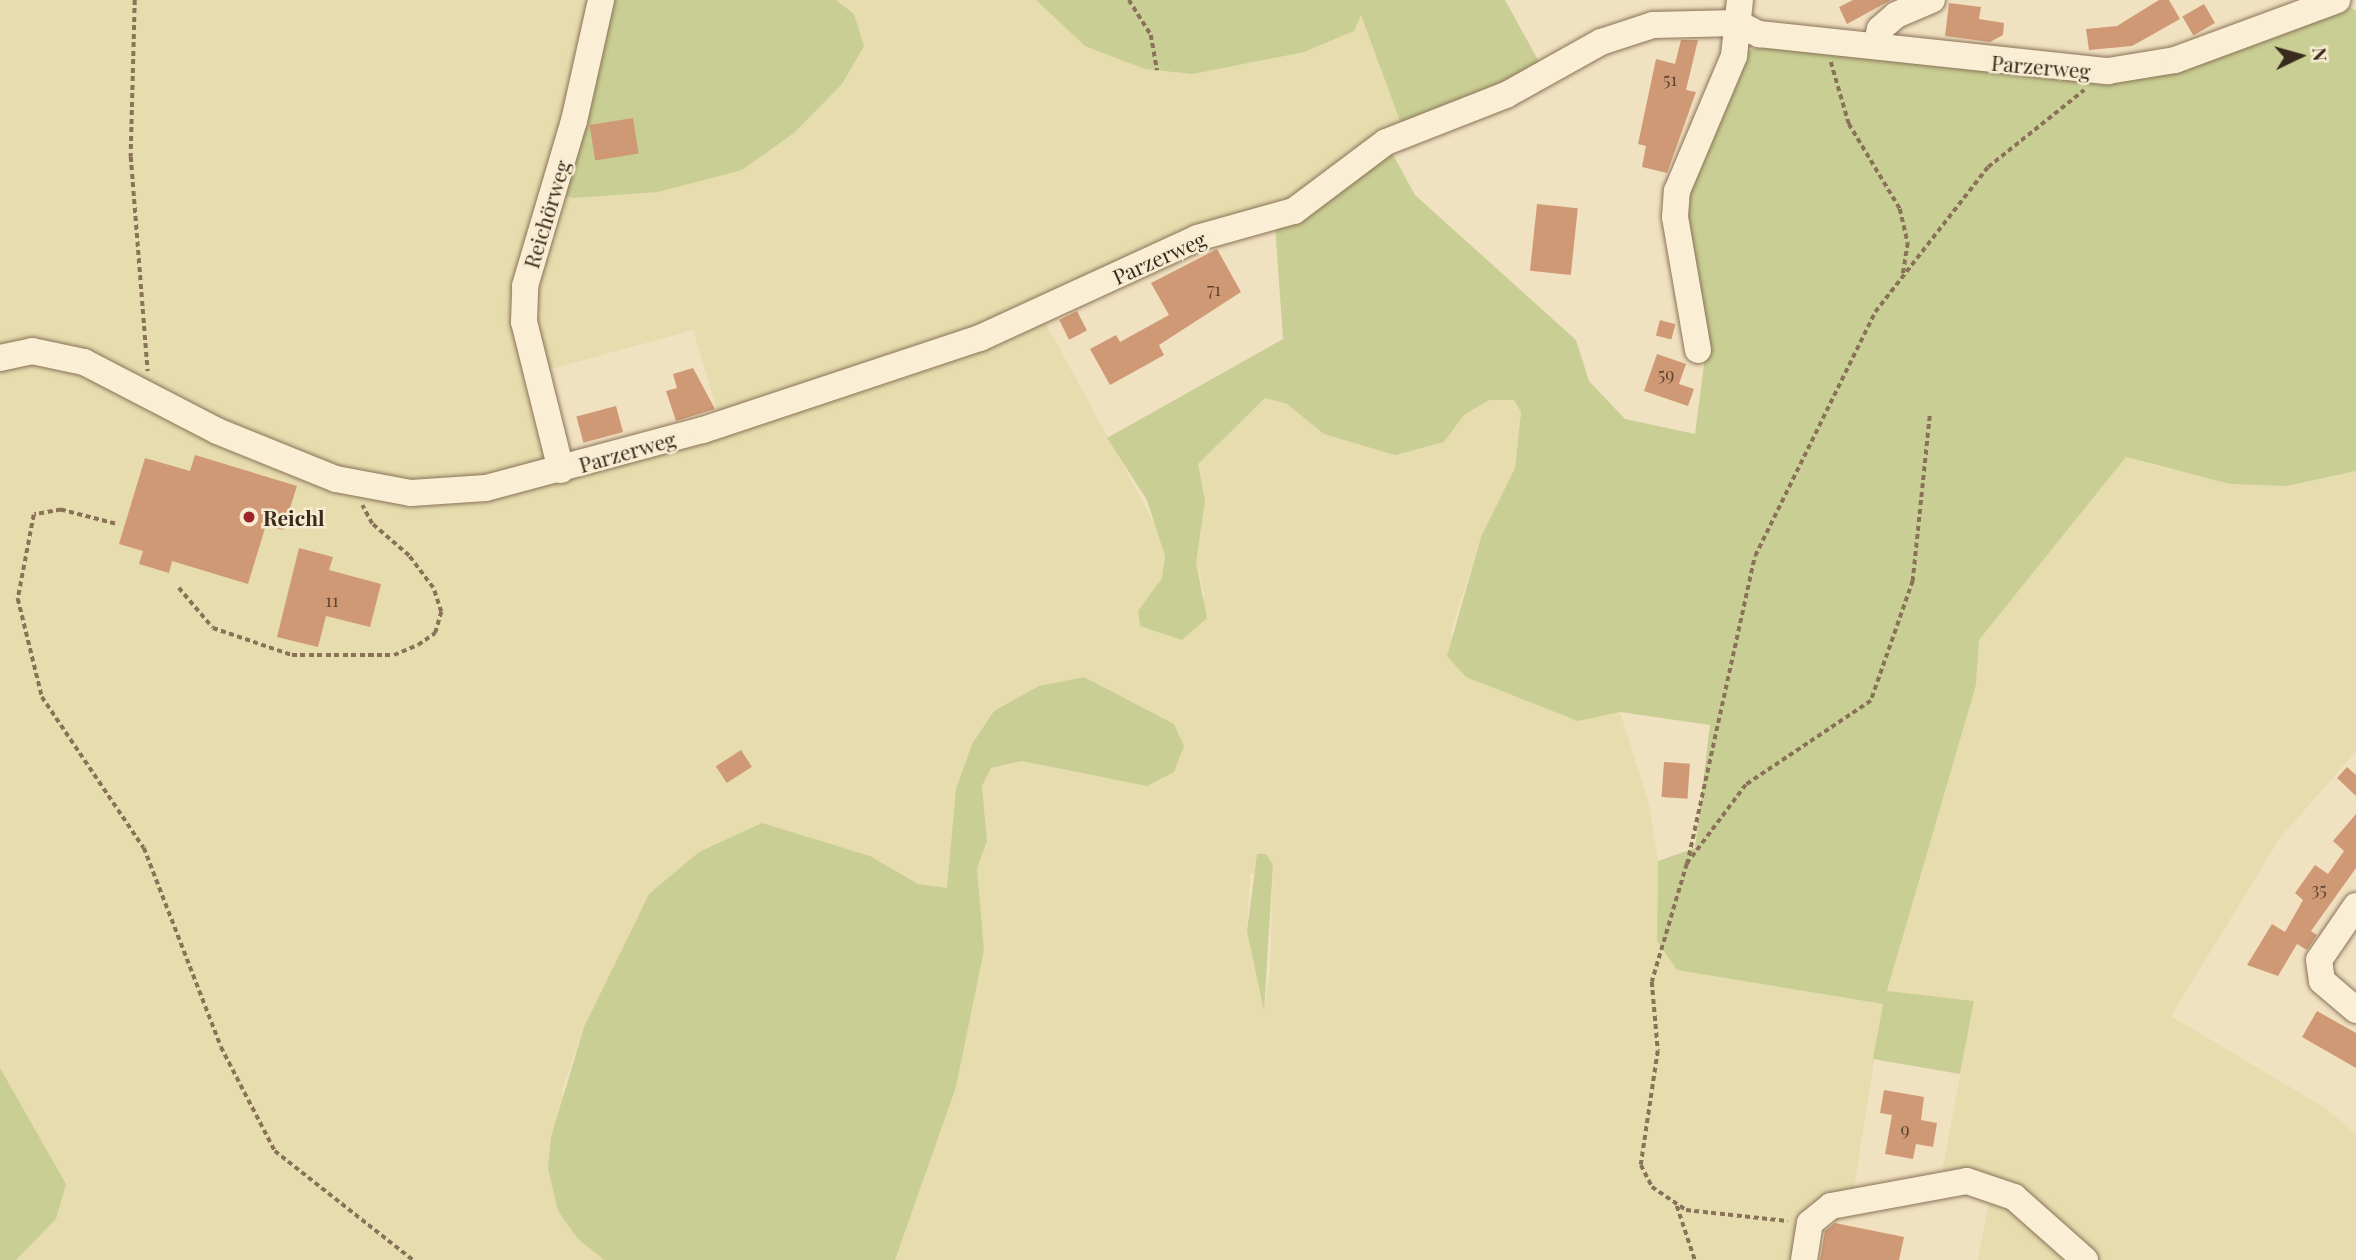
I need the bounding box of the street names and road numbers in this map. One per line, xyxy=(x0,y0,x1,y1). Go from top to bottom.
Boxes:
street label: Parzerweg xyxy=(1990,49,2092,83)
street label: Reichörweg xyxy=(518,157,574,271)
street label: Parzerweg xyxy=(1108,225,1210,289)
street label: Parzerweg xyxy=(576,425,678,477)

